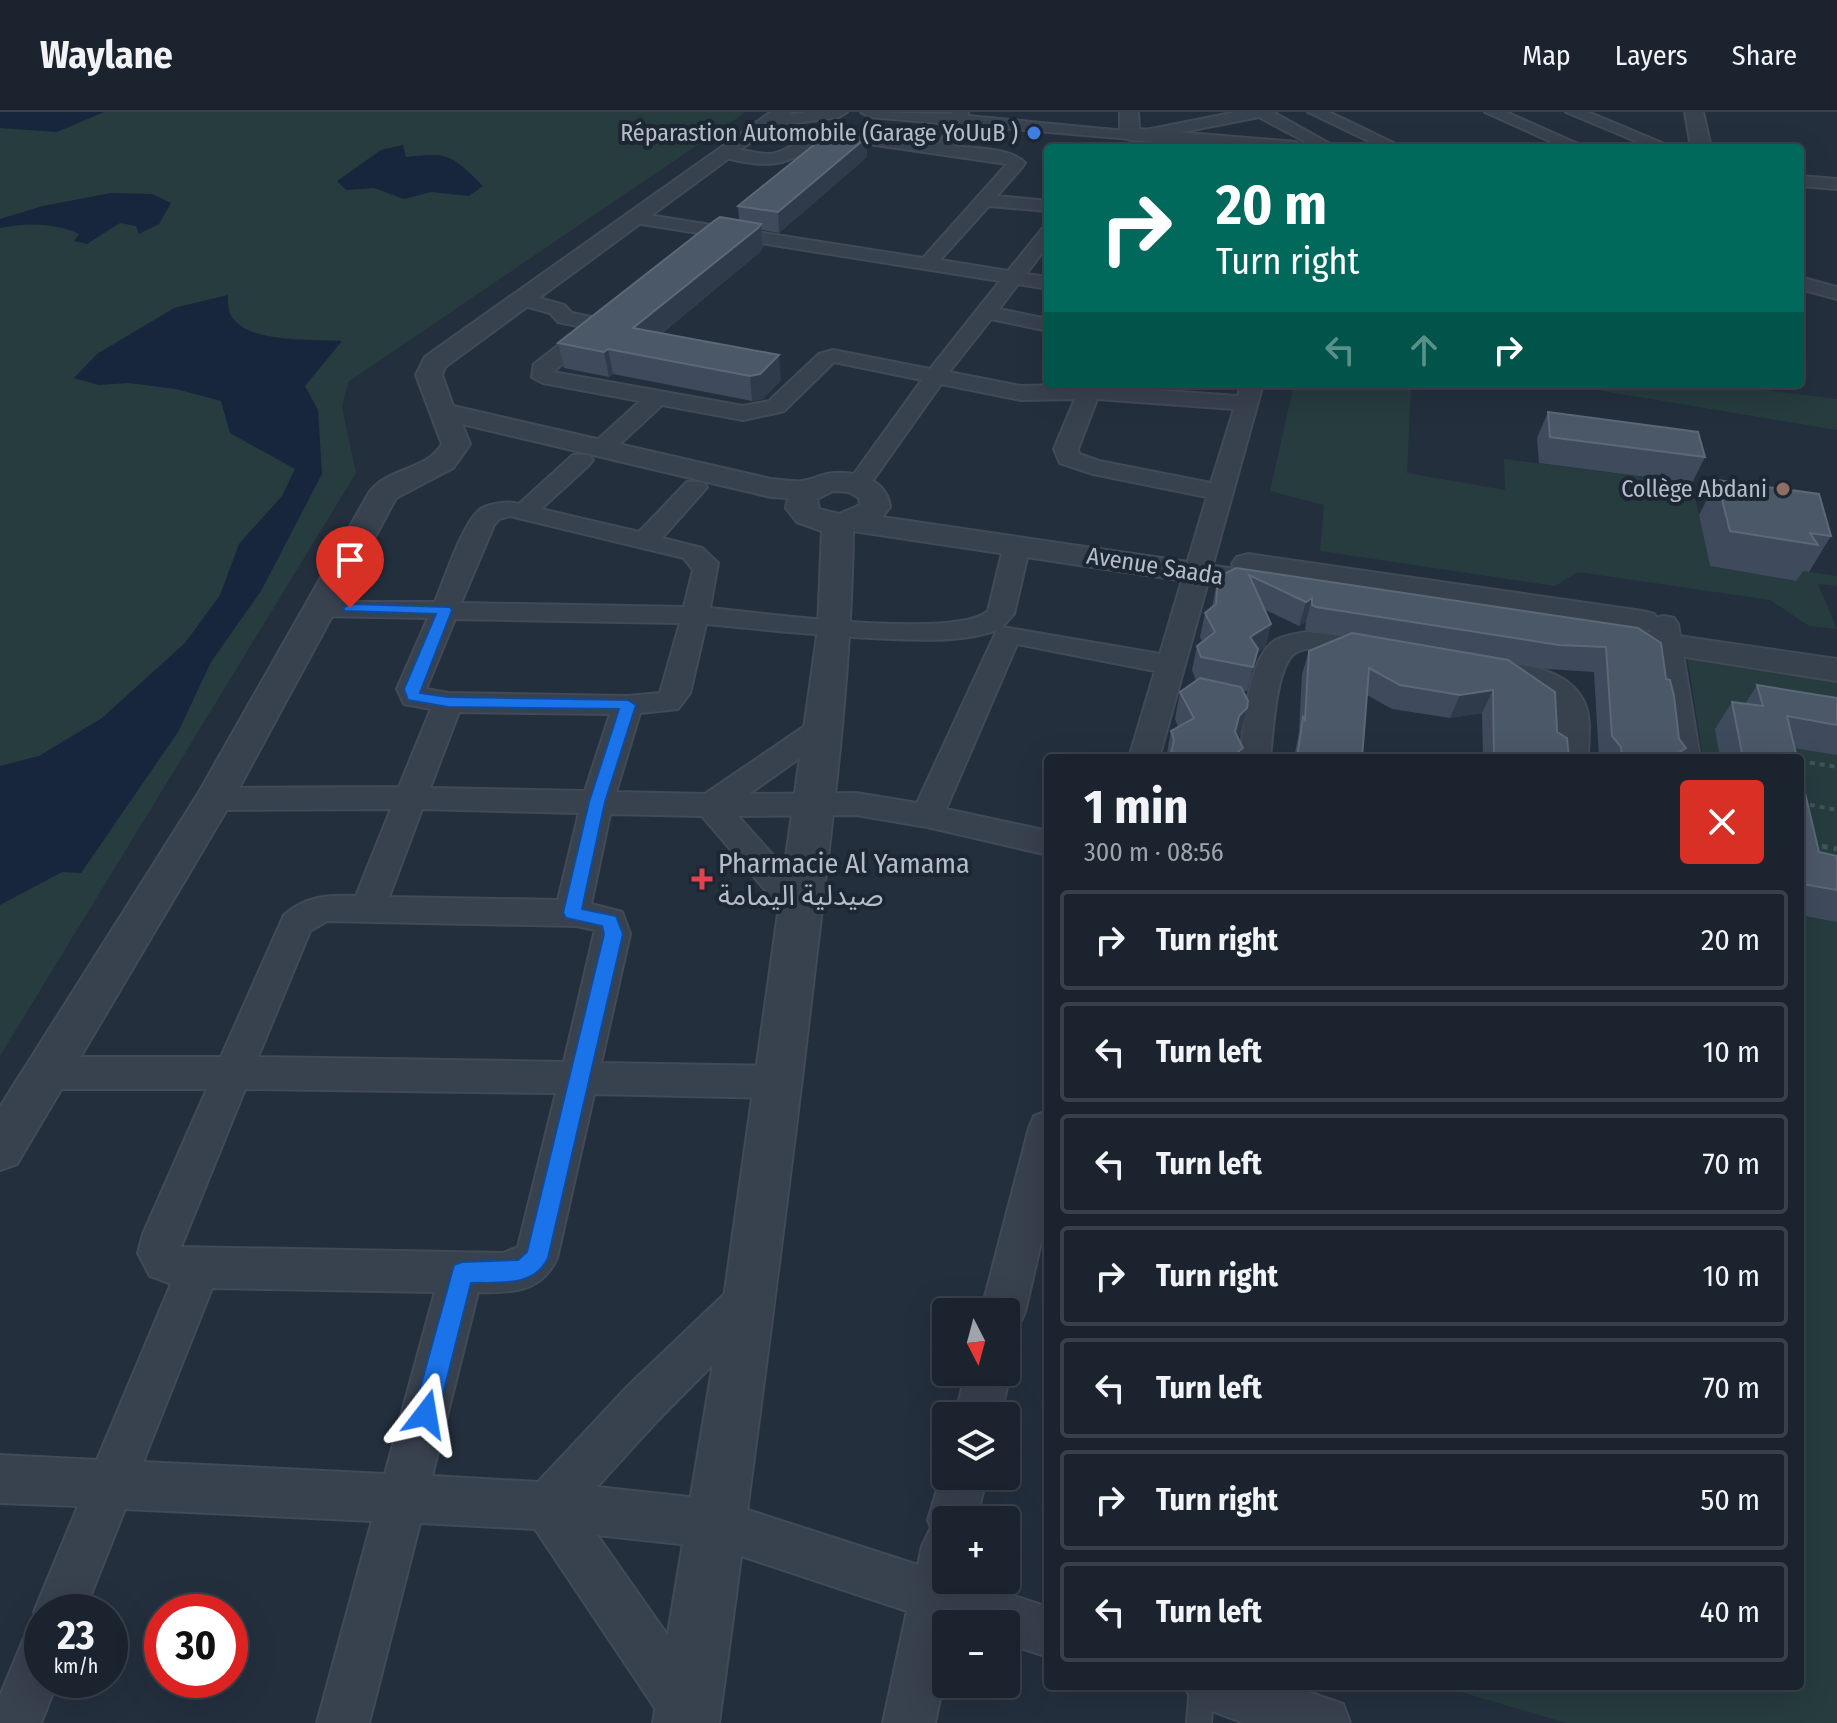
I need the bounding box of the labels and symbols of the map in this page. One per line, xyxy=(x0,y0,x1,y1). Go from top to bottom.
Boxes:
place label: Réparastion Automobile (Garage YoUuB ) xyxy=(620,119,1018,147)
marker: Réparastion Automobile (Garage YoUuB ) xyxy=(1025,124,1043,142)
place label: Collège Abdani xyxy=(1621,475,1767,503)
marker: Collège Abdani xyxy=(1774,480,1792,498)
pin xyxy=(316,526,384,608)
street label: Avenue Saada xyxy=(1085,541,1225,591)
place label: Pharmacie Al Yamama صيدلية اليمامة xyxy=(718,847,970,912)
marker: Pharmacie Al Yamama صيدلية اليمامة xyxy=(693,870,711,888)
north arrow xyxy=(932,1298,1020,1386)
position arrow xyxy=(384,1372,468,1456)
speed limit sign: 30 xyxy=(144,1594,248,1698)

